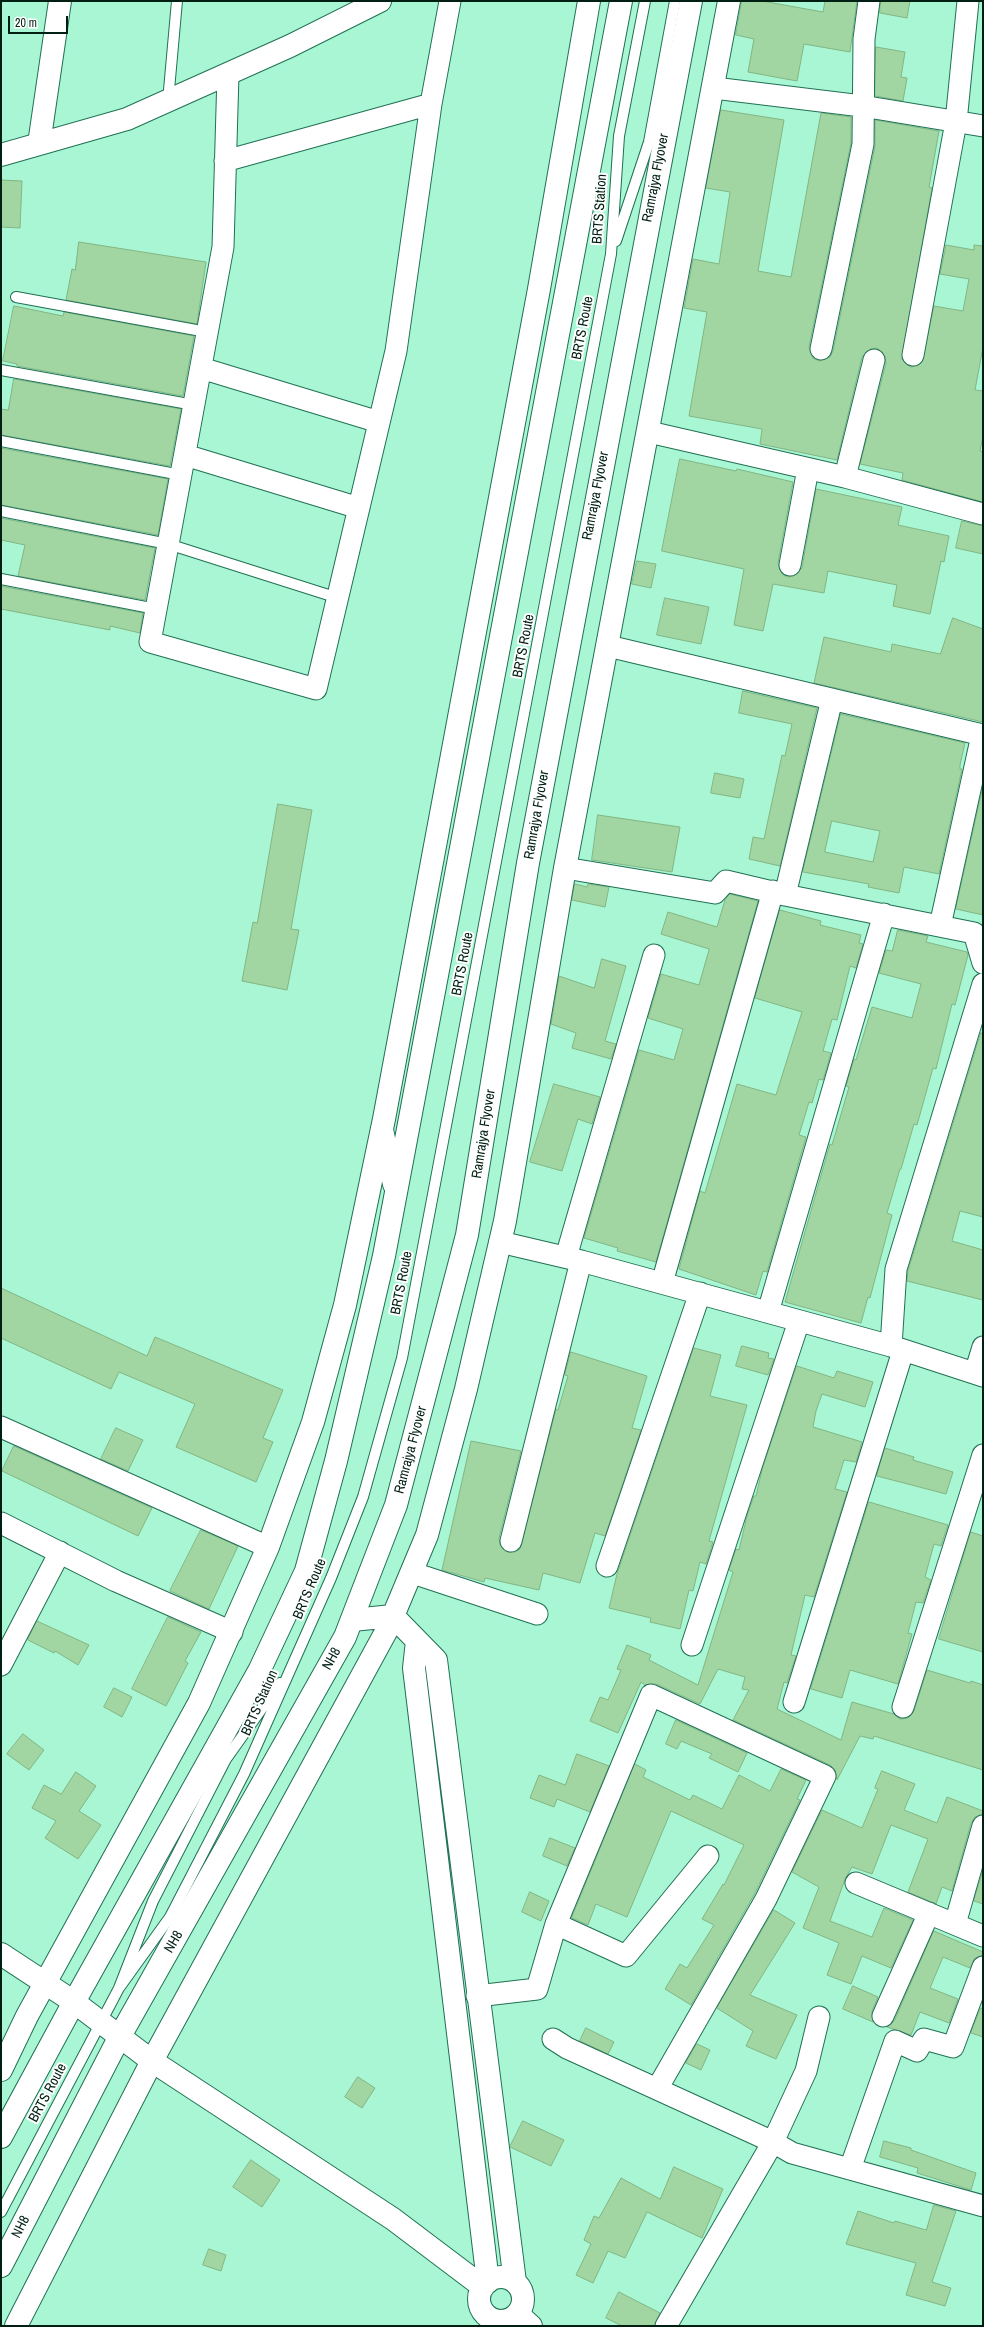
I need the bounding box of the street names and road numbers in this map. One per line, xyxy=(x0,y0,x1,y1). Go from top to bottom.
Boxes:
street label: Ramrajya Flyover xyxy=(639,132,673,224)
street label: BRTS Station xyxy=(589,173,611,245)
street label: BRTS Route xyxy=(569,295,597,361)
street label: Ramrajya Flyover xyxy=(579,450,613,542)
street label: BRTS Route xyxy=(510,613,538,679)
street label: Ramrajya Flyover xyxy=(521,769,553,861)
street label: BRTS Route xyxy=(449,931,477,997)
street label: Ramrajya Flyover xyxy=(469,1088,499,1180)
street label: BRTS Route xyxy=(388,1250,416,1316)
street label: Ramrajya Flyover xyxy=(391,1404,431,1496)
street label: BRTS Route xyxy=(290,1556,330,1622)
street label: NH8 xyxy=(319,1645,345,1673)
street label: BRTS Station xyxy=(238,1668,282,1738)
street label: NH8 xyxy=(161,1928,187,1956)
street label: BRTS Route xyxy=(26,2061,70,2125)
street label: NH8 xyxy=(8,2213,34,2241)

